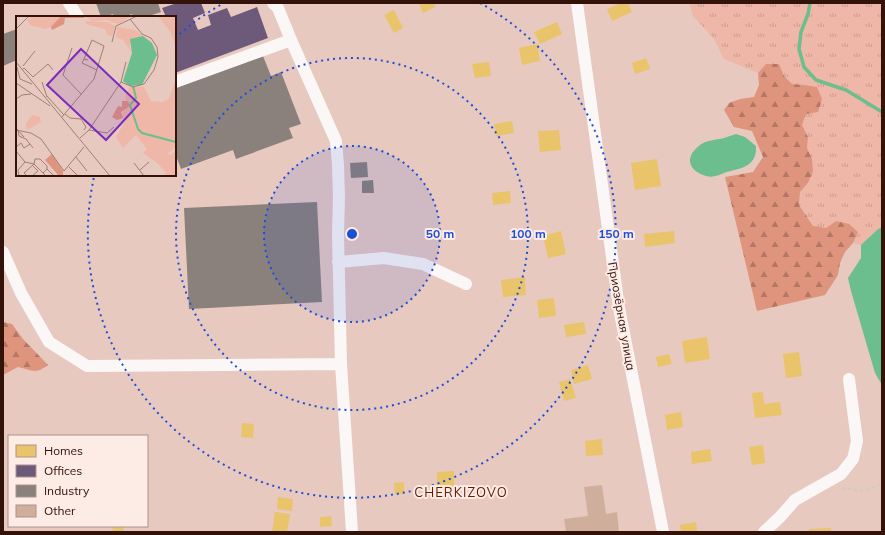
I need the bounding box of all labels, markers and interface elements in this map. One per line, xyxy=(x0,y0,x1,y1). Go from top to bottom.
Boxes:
inset map xyxy=(16,16,176,176)
text: 50 m xyxy=(426,226,454,241)
text: 100 m xyxy=(510,226,546,241)
text: 150 m xyxy=(598,226,634,241)
centre of rings xyxy=(345,227,359,241)
street label: Приозёрная улица xyxy=(605,261,639,371)
legend xyxy=(8,435,148,527)
text: Homes xyxy=(44,443,83,458)
text: Offices xyxy=(44,463,82,478)
text: Industry xyxy=(44,483,90,498)
district label: CHERKIZOVO xyxy=(414,484,508,500)
text: Other xyxy=(44,503,76,518)

